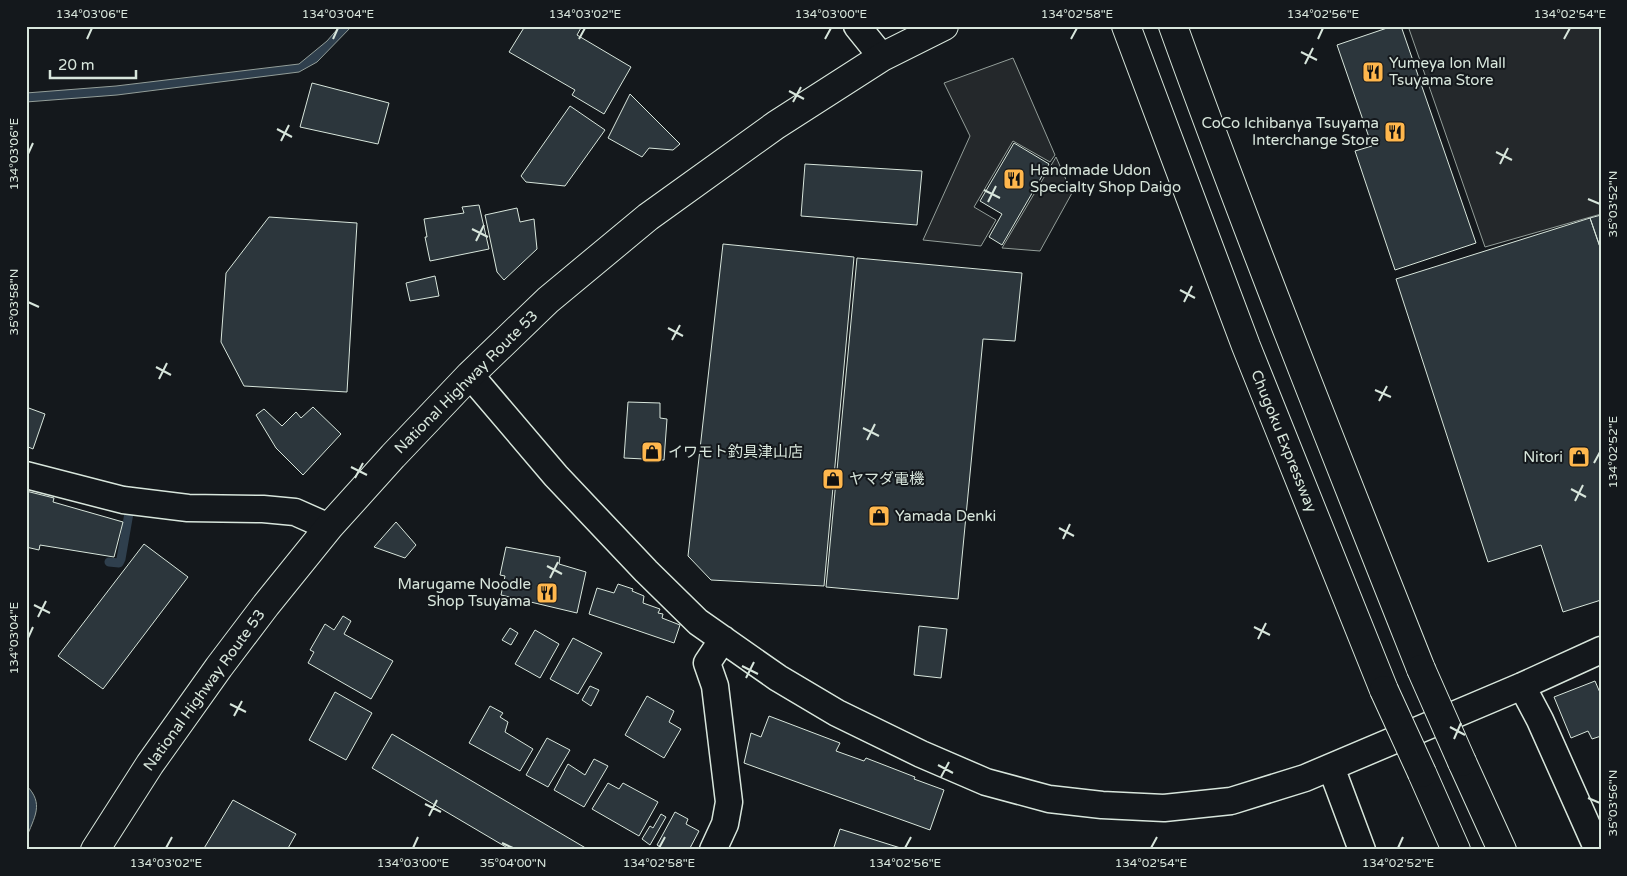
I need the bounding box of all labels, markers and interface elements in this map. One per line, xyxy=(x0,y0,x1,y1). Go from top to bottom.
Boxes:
text: 134°03'06"E xyxy=(56,7,129,21)
text: 134°03'04"E xyxy=(302,7,375,21)
text: 134°03'02"E xyxy=(549,7,622,21)
text: 134°03'00"E xyxy=(795,7,868,21)
text: 134°02'58"E xyxy=(1041,7,1114,21)
text: 134°02'56"E xyxy=(1287,7,1360,21)
text: 134°02'54"E xyxy=(1534,7,1607,21)
scale bar xyxy=(50,48,136,80)
place label: Yumeya Ion Mall Tsuyama Store xyxy=(1389,54,1506,89)
text: 20 m xyxy=(58,56,95,74)
restaurant icon: Yumeya Ion Mall Tsuyama Store xyxy=(1361,60,1385,84)
place label: CoCo Ichibanya Tsuyama Interchange Store xyxy=(1202,114,1379,149)
text: 134°03'06"E xyxy=(7,117,21,190)
restaurant icon: CoCo Ichibanya Tsuyama Interchange Store xyxy=(1383,120,1407,144)
place label: Handmade Udon Specialty Shop Daigo xyxy=(1030,161,1181,196)
restaurant icon: Handmade Udon Specialty Shop Daigo xyxy=(1002,167,1026,191)
text: 35°03'52"N xyxy=(1606,171,1620,237)
text: 35°03'58"N xyxy=(7,269,21,335)
street label: National Highway Route 53 xyxy=(391,307,541,457)
street label: Chugoku Expressway xyxy=(1247,367,1321,515)
text: 134°02'52"E xyxy=(1606,415,1620,488)
shop icon: イワモト釣具津山店 xyxy=(640,440,664,464)
place label: イワモト釣具津山店 xyxy=(668,443,803,461)
shop icon: Nitori xyxy=(1567,445,1591,469)
place label: Nitori xyxy=(1523,448,1563,466)
shop icon: ヤマダ電機 xyxy=(821,467,845,491)
place label: ヤマダ電機 xyxy=(849,470,924,488)
shop icon: Yamada Denki xyxy=(867,504,891,528)
place label: Yamada Denki xyxy=(895,507,996,525)
place label: Marugame Noodle Shop Tsuyama xyxy=(397,575,531,610)
restaurant icon: Marugame Noodle Shop Tsuyama xyxy=(535,581,559,605)
text: 134°03'04"E xyxy=(7,601,21,674)
street label: National Highway Route 53 xyxy=(139,606,269,774)
text: 35°03'56"N xyxy=(1606,770,1620,836)
text: 134°03'02"E xyxy=(130,856,203,870)
text: 134°03'00"E xyxy=(377,856,450,870)
text: 35°04'00"N xyxy=(480,856,546,870)
text: 134°02'58"E xyxy=(623,856,696,870)
text: 134°02'56"E xyxy=(869,856,942,870)
text: 134°02'54"E xyxy=(1115,856,1188,870)
text: 134°02'52"E xyxy=(1362,856,1435,870)

